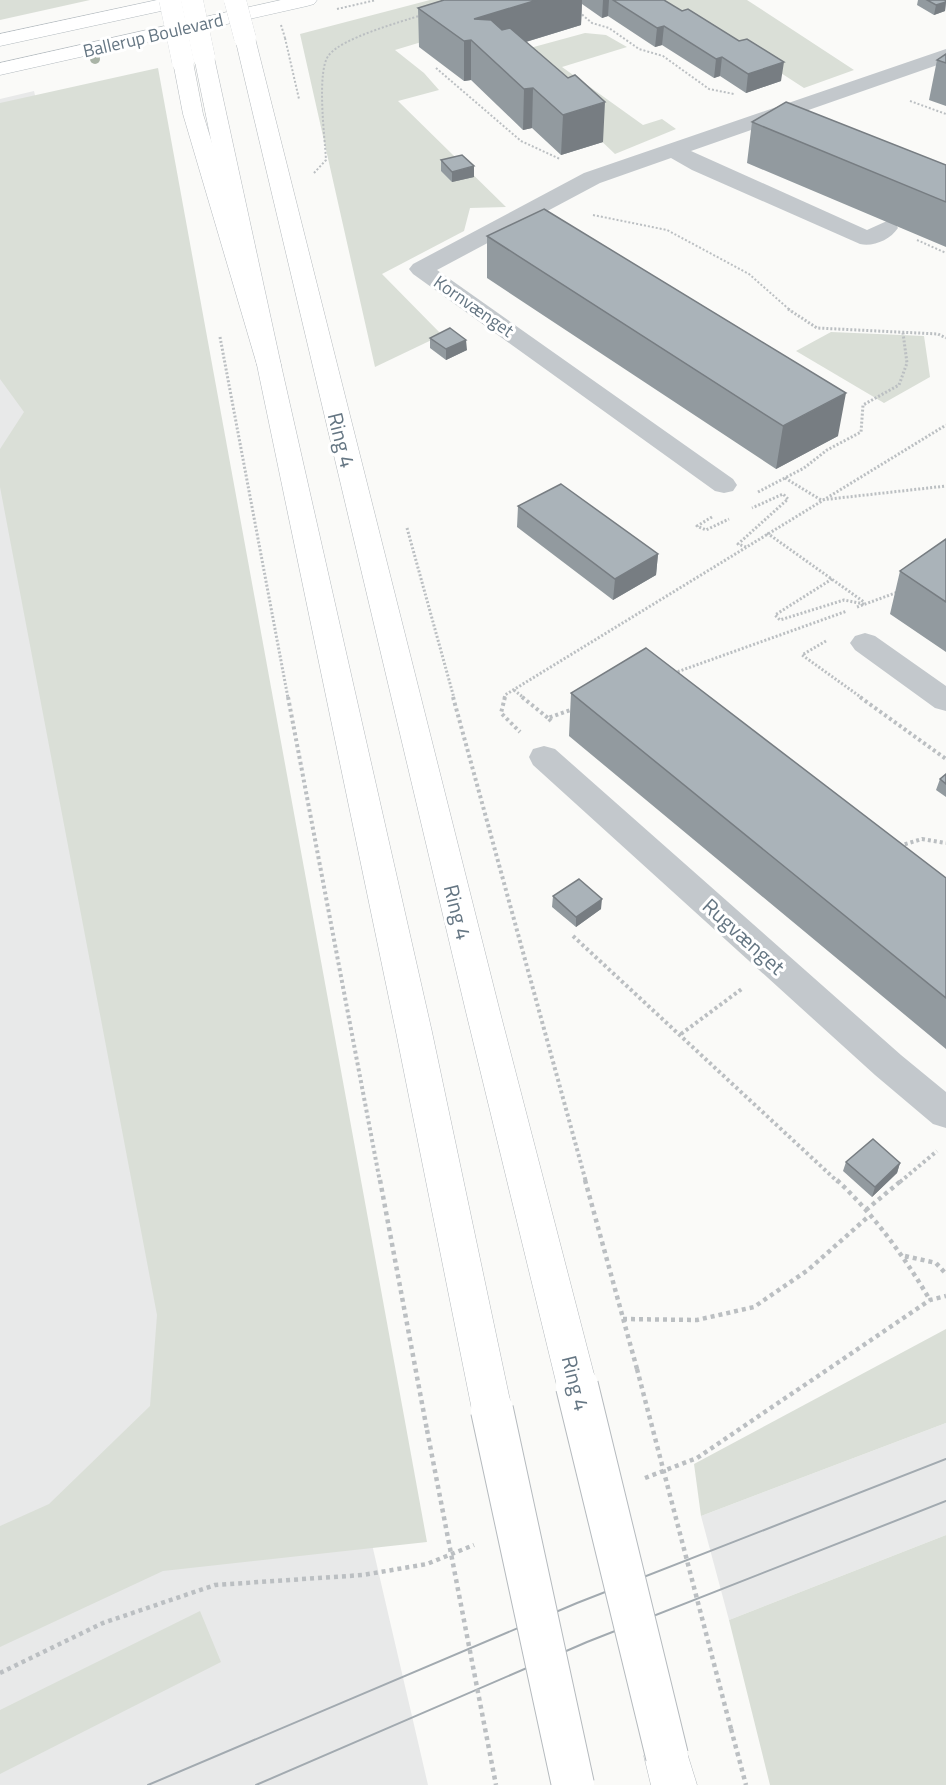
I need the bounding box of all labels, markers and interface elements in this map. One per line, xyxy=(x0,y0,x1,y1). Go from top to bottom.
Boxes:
street label: Ballerup Boulevard xyxy=(80,6,226,64)
street label: Kornvænget xyxy=(428,268,520,344)
street label: Ring 4 xyxy=(320,409,364,471)
street label: Ring 4 xyxy=(436,881,480,943)
street label: Rugvænget xyxy=(696,890,793,982)
street label: Ring 4 xyxy=(554,1352,598,1414)

